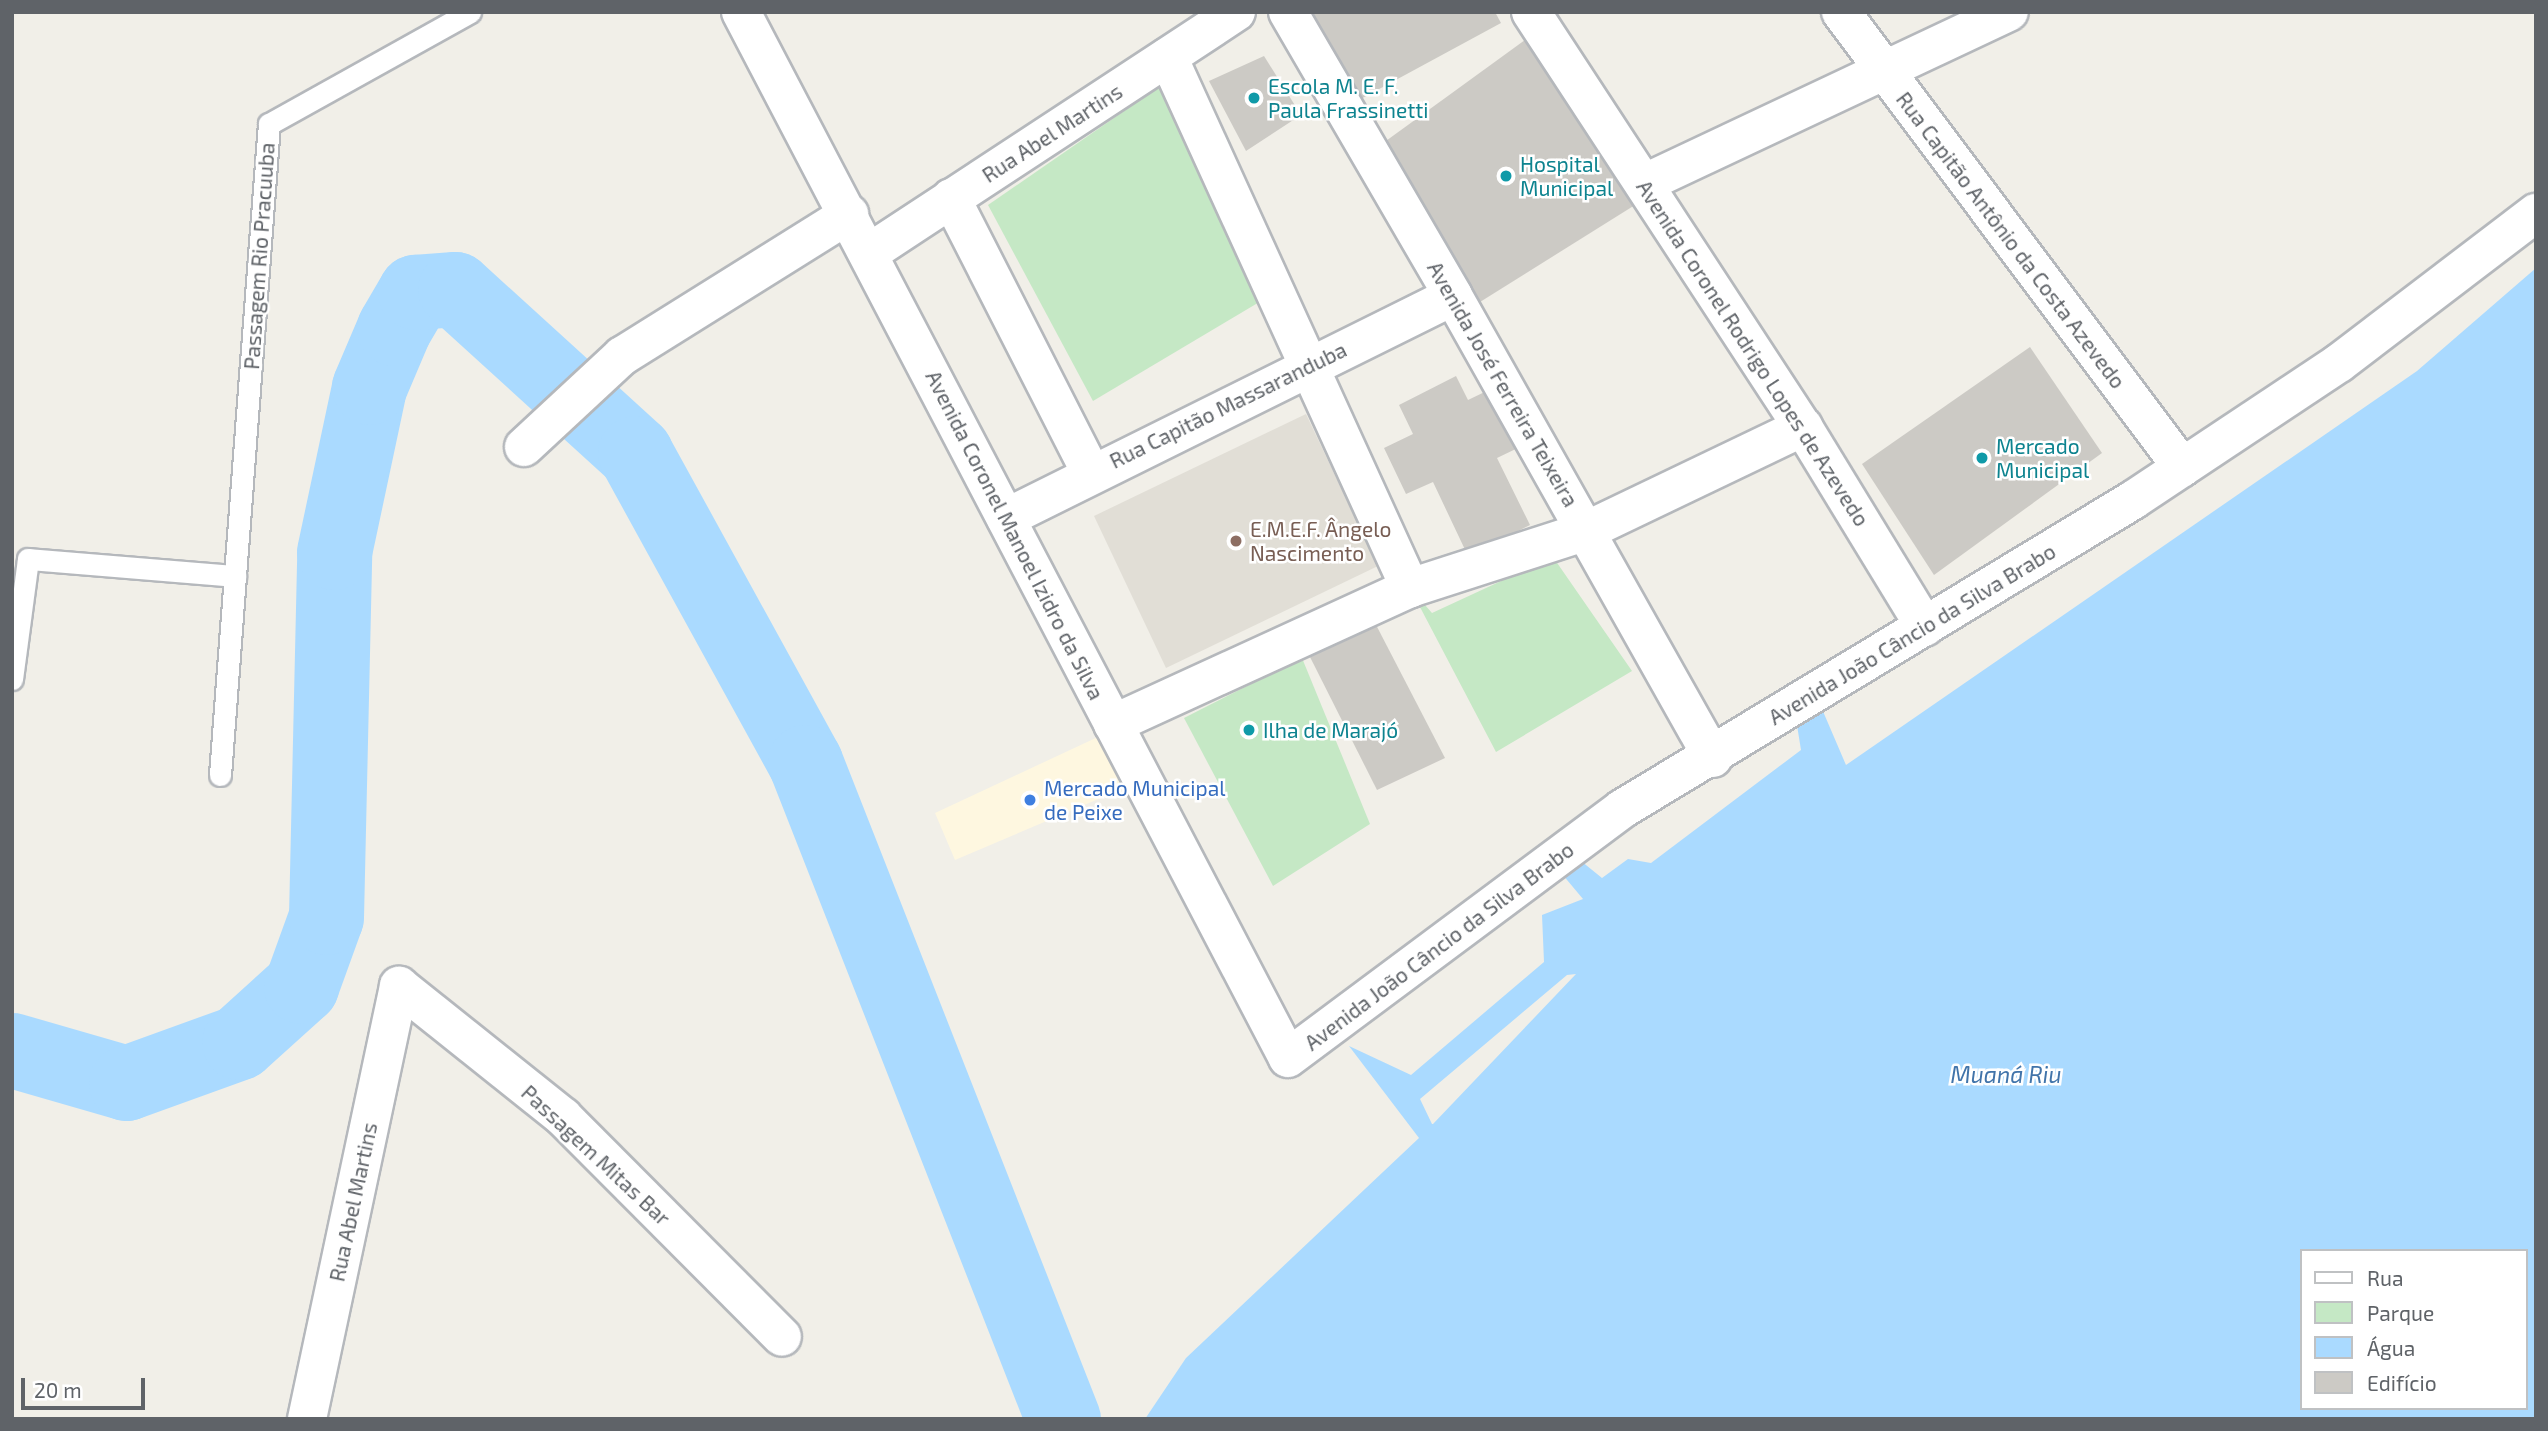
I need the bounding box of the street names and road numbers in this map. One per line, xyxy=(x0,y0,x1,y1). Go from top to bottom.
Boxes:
street label: Rua Abel Martins xyxy=(977,78,1127,188)
street label: Rua Capitão Antônio da Costa Azevedo xyxy=(1891,86,2131,394)
street label: Passagem Rio Pracuuba xyxy=(238,142,280,370)
street label: Avenida Coronel Rodrigo Lopes de Azevedo xyxy=(1631,175,1875,531)
street label: Avenida José Ferreira Teixeira xyxy=(1422,257,1584,511)
street label: Rua Capitão Massaranduba xyxy=(1105,337,1351,473)
street label: Avenida Coronel Manoel Izidro da Silva xyxy=(920,366,1110,704)
street label: Avenida João Câncio da Silva Brabo xyxy=(1764,538,2060,730)
street label: Avenida João Câncio da Silva Brabo xyxy=(1299,836,1579,1056)
street label: Passagem Mitas Bar xyxy=(516,1080,676,1230)
street label: Rua Abel Martins xyxy=(324,1120,382,1284)

